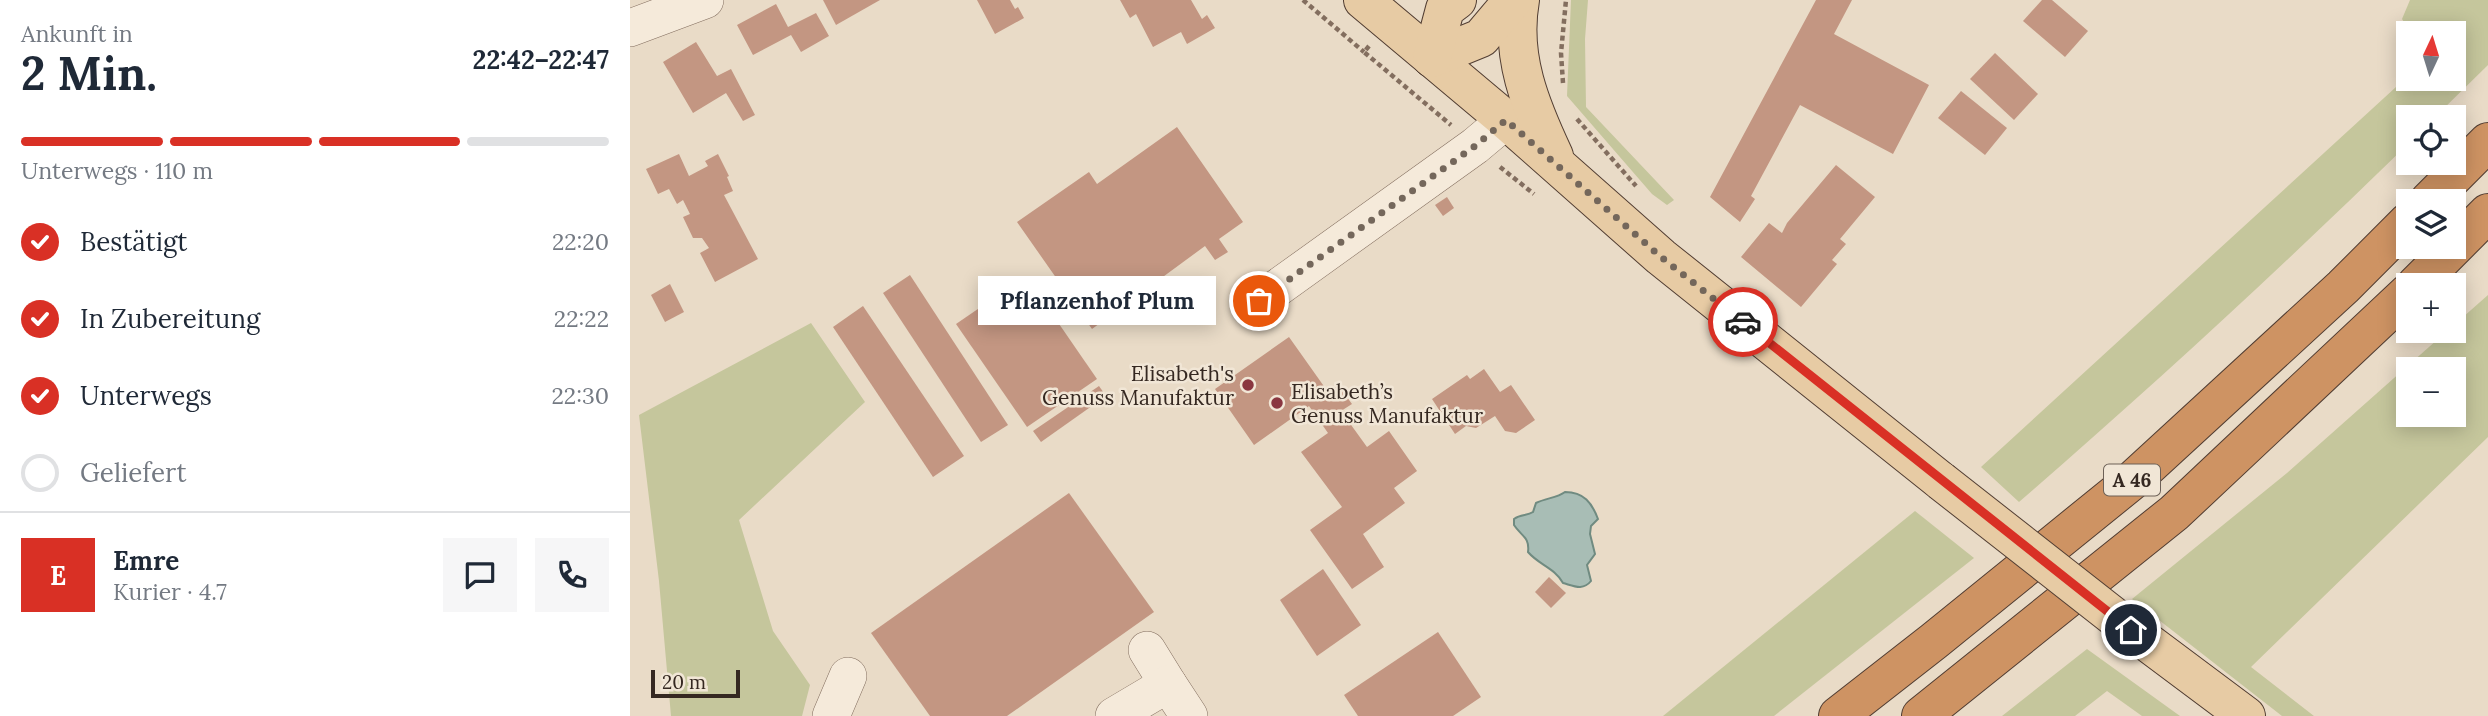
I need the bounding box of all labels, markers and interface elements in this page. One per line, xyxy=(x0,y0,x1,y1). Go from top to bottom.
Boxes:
text: Ankunft in xyxy=(21,19,133,48)
north arrow xyxy=(2396,21,2466,91)
map controls xyxy=(2396,21,2466,427)
text: 22:42–22:47 xyxy=(473,43,609,76)
text: 2 Min. xyxy=(21,44,157,103)
button: locate xyxy=(2396,105,2466,175)
text: Unterwegs · 110 m xyxy=(21,156,213,185)
button: layers xyxy=(2396,189,2466,259)
icon: check xyxy=(21,223,59,261)
text: Bestätigt xyxy=(80,225,187,258)
text: 22:20 xyxy=(552,227,609,256)
pin xyxy=(1229,271,1289,331)
button: + xyxy=(2396,273,2466,343)
callout: Pflanzenhof Plum xyxy=(979,276,1217,326)
icon: bag xyxy=(1240,282,1278,320)
text: Pflanzenhof Plum xyxy=(1000,286,1194,315)
courier xyxy=(1708,287,1778,357)
icon: check xyxy=(21,300,59,338)
text: In Zubereitung xyxy=(80,302,260,335)
icon: car xyxy=(1724,303,1762,341)
text: 22:22 xyxy=(554,304,609,333)
button: − xyxy=(2396,357,2466,427)
place label: Elisabeth's Genuss Manufaktur xyxy=(1042,360,1234,411)
icon: check xyxy=(21,377,59,415)
marker: Elisabeth's Genuss Manufaktur xyxy=(1240,377,1256,393)
place label: Elisabeth’s Genuss Manufaktur xyxy=(1291,378,1483,429)
text: Unterwegs xyxy=(80,379,212,412)
text: 22:30 xyxy=(551,381,609,410)
marker: Elisabeth’s Genuss Manufaktur xyxy=(1269,395,1285,411)
text: Geliefert xyxy=(80,456,187,489)
road number: A 46 xyxy=(2104,464,2160,495)
button: chat xyxy=(443,538,517,612)
button: phone xyxy=(535,538,609,612)
text: Emre xyxy=(113,544,179,577)
text: E xyxy=(50,559,66,592)
text: Kurier · 4.7 xyxy=(113,577,227,606)
pin xyxy=(2101,600,2161,660)
icon: home xyxy=(2112,611,2150,649)
scale bar xyxy=(651,667,740,699)
text: 20 m xyxy=(662,670,706,694)

